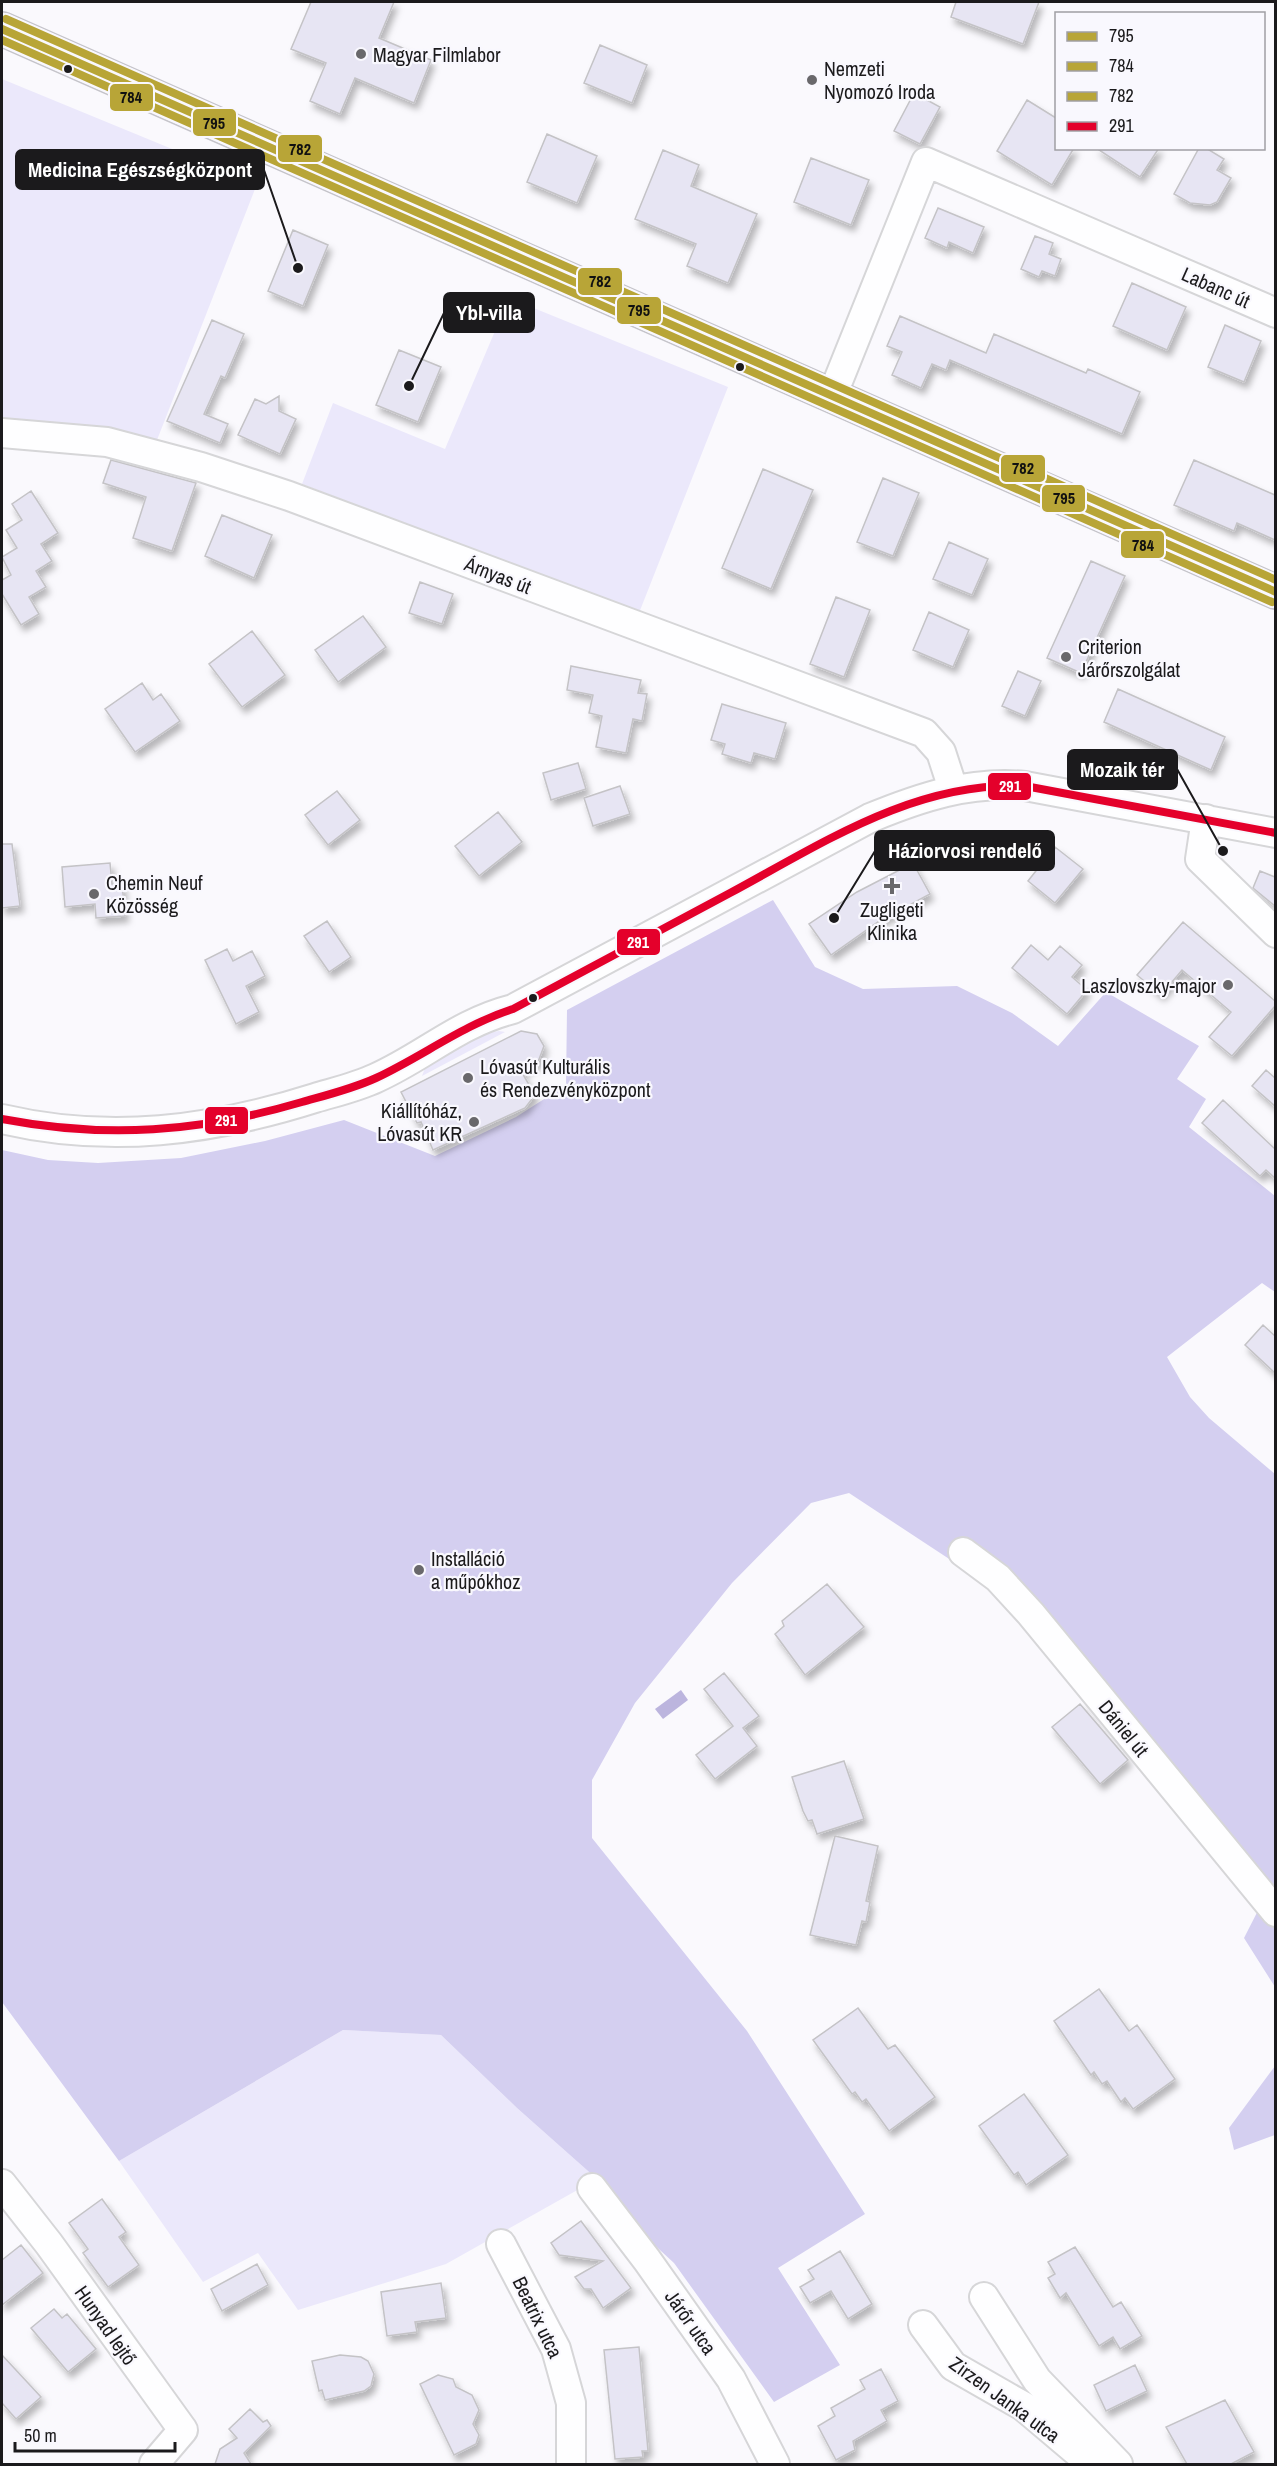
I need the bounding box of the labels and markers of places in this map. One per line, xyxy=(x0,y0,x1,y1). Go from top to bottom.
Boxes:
place label: Magyar Filmlabor xyxy=(373,41,501,68)
marker: Magyar Filmlabor xyxy=(354,47,368,61)
place label: Nemzeti Nyomozó Iroda xyxy=(824,55,935,105)
unlabelled marker xyxy=(62,63,74,75)
marker: Nemzeti Nyomozó Iroda xyxy=(805,73,819,87)
callout: Medicina Egészségközpont xyxy=(16,150,264,189)
callout: Ybl-villa xyxy=(444,293,534,332)
unlabelled marker xyxy=(734,361,746,373)
place label: Criterion Járőrszolgálat xyxy=(1078,633,1181,683)
marker: Criterion Járőrszolgálat xyxy=(1059,650,1073,664)
callout: Mozaik tér xyxy=(1068,750,1177,789)
callout: Háziorvosi rendelő xyxy=(875,831,1054,870)
place label: Chemin Neuf Közösség xyxy=(106,869,203,919)
marker: Zugligeti Klinika xyxy=(883,877,901,895)
marker: Chemin Neuf Közösség xyxy=(87,887,101,901)
place label: Zugligeti Klinika xyxy=(860,896,924,946)
place label: Laszlovszky-major xyxy=(1081,972,1217,999)
marker: Laszlovszky-major xyxy=(1221,978,1235,992)
unlabelled marker xyxy=(527,992,539,1004)
place label: Lóvasút Kulturális és Rendezvényközpont xyxy=(480,1053,651,1103)
marker: Lóvasút Kulturális és Rendezvényközpont xyxy=(461,1071,475,1085)
place label: Kiállítóház, Lóvasút KR xyxy=(377,1097,462,1147)
marker: Kiállítóház, Lóvasút KR xyxy=(467,1115,481,1129)
place label: Installáció a műpókhoz xyxy=(431,1545,520,1595)
marker: Installáció a műpókhoz xyxy=(412,1563,426,1577)

